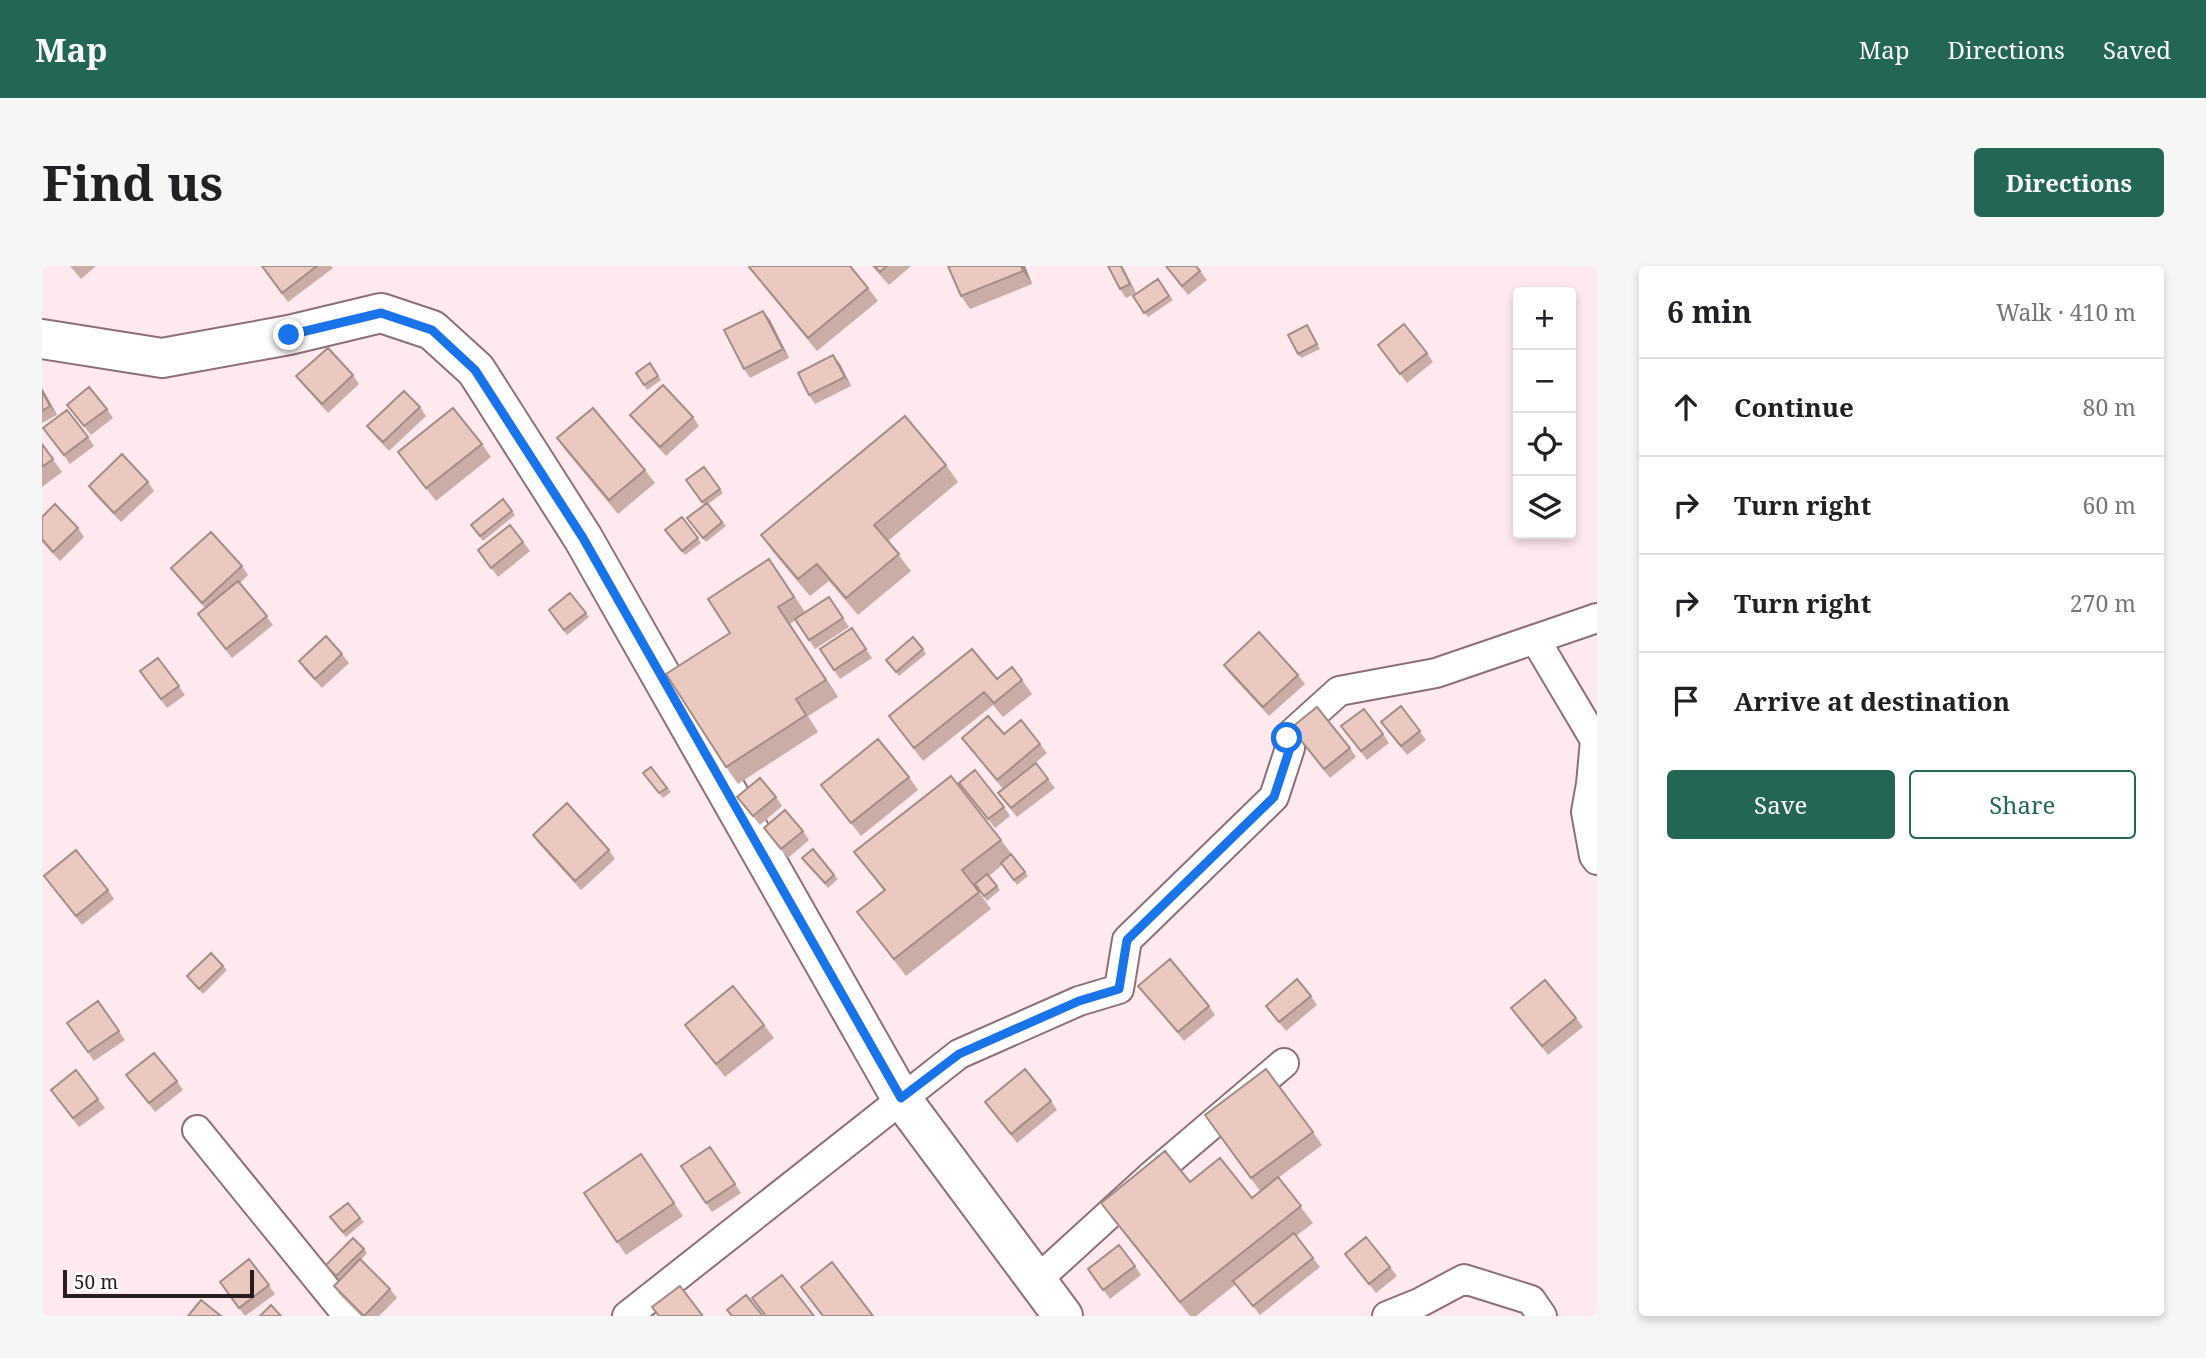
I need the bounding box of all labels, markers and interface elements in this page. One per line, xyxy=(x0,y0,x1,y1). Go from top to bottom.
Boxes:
text: Map xyxy=(35,27,108,72)
text: Map xyxy=(1859,33,1910,66)
text: Directions xyxy=(1948,33,2065,66)
text: Saved xyxy=(2103,33,2171,66)
button: Directions xyxy=(1974,148,2164,217)
text: Find us xyxy=(42,149,223,215)
map controls xyxy=(1513,287,1576,539)
button: + xyxy=(1513,287,1576,350)
text: 6 min xyxy=(1667,291,1752,332)
text: Walk · 410 m xyxy=(1996,296,2136,328)
route end xyxy=(273,319,304,350)
button: − xyxy=(1513,350,1576,413)
icon: ahead xyxy=(1667,388,1705,426)
text: Continue xyxy=(1734,389,1854,425)
text: 80 m xyxy=(2083,391,2136,423)
button: locate xyxy=(1513,413,1576,476)
button: layers xyxy=(1513,476,1576,539)
icon: right xyxy=(1667,486,1705,524)
text: Turn right xyxy=(1734,487,1871,523)
text: 60 m xyxy=(2083,489,2136,521)
icon: right xyxy=(1667,584,1705,622)
text: Turn right xyxy=(1734,585,1871,621)
text: 270 m xyxy=(2070,587,2136,619)
icon: arrive xyxy=(1667,682,1705,720)
text: Arrive at destination xyxy=(1734,683,2010,719)
route start xyxy=(1271,722,1302,753)
button: Save xyxy=(1667,770,1895,839)
button: Share xyxy=(1909,770,2136,839)
scale bar xyxy=(63,1267,254,1299)
text: 50 m xyxy=(74,1269,118,1295)

